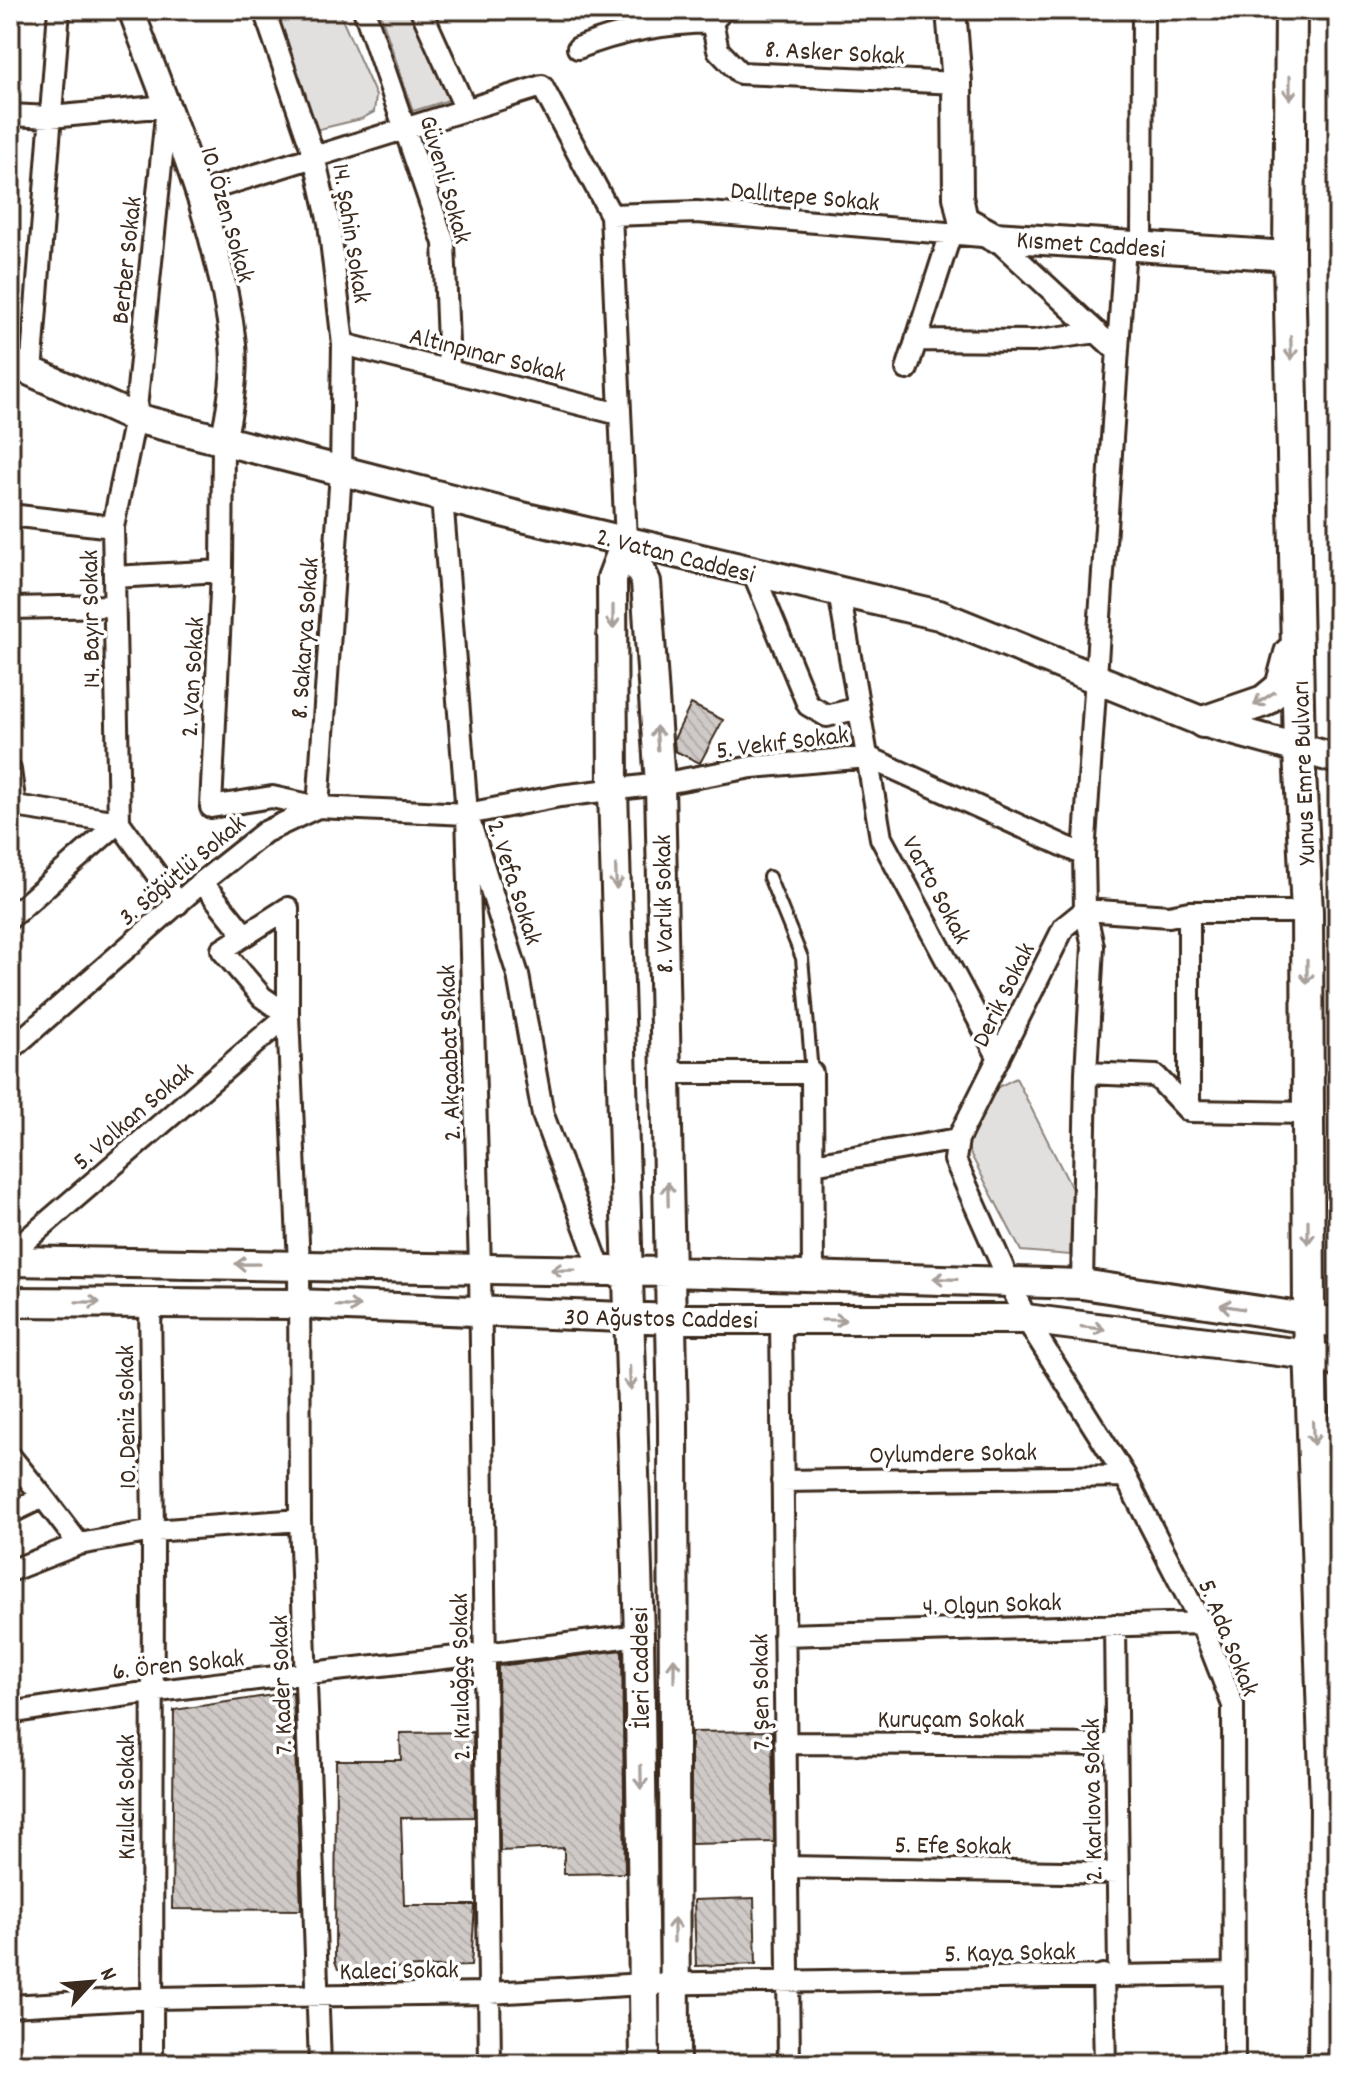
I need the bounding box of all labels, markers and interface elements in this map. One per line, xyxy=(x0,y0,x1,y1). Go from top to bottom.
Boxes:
street label: 8. Asker Sokak xyxy=(764,32,906,77)
one-way arrow xyxy=(1282,74,1298,101)
street label: Güvenli Sokak xyxy=(408,111,480,249)
street label: 10. Özen Sokak xyxy=(189,143,263,287)
street label: 14. Şahin Sokak xyxy=(320,161,379,306)
street label: Dallıtepe Sokak xyxy=(729,174,881,223)
street label: Berber Sokak xyxy=(103,195,154,326)
street label: Kısmet Caddesi xyxy=(1015,223,1167,270)
street label: Altınpınar Sokak xyxy=(405,319,569,394)
one-way arrow xyxy=(1284,334,1299,361)
street label: 2. Vatan Caddesi xyxy=(592,520,759,595)
street label: 14. Bayır Sokak xyxy=(73,549,112,689)
street label: 8. Sakarya Sokak xyxy=(282,556,331,720)
one-way arrow xyxy=(605,603,621,630)
street label: 2. Van Sokak xyxy=(173,616,216,738)
street label: Yunus Emre Bulvarı xyxy=(1284,680,1327,866)
one-way arrow xyxy=(1253,691,1276,707)
street label: 5. Vekıf Sokak xyxy=(714,718,851,771)
one-way arrow xyxy=(649,725,664,752)
street label: 3. Söğütlü Sokak xyxy=(111,807,255,936)
street label: 2. Vefa Sokak xyxy=(475,816,550,950)
street label: Varto Sokak xyxy=(891,830,979,951)
street label: 8. Varlık Sokak xyxy=(646,834,685,974)
one-way arrow xyxy=(608,863,623,890)
street label: Derik Sokak xyxy=(964,937,1046,1054)
one-way arrow xyxy=(1299,958,1315,985)
street label: 2. Akçaabat Sokak xyxy=(430,964,473,1142)
street label: 5. Volkan Sokak xyxy=(66,1054,203,1181)
one-way arrow xyxy=(660,1181,675,1208)
one-way arrow xyxy=(1300,1218,1316,1245)
one-way arrow xyxy=(234,1256,261,1272)
one-way arrow xyxy=(550,1262,577,1278)
one-way arrow xyxy=(932,1271,959,1287)
one-way arrow xyxy=(74,1295,101,1310)
one-way arrow xyxy=(334,1299,361,1314)
one-way arrow xyxy=(1219,1299,1245,1314)
street label: 30 Ağustos Caddesi xyxy=(564,1300,759,1341)
one-way arrow xyxy=(820,1312,847,1328)
one-way arrow xyxy=(1080,1321,1105,1336)
street label: 10. Deniz Sokak xyxy=(109,1345,148,1489)
one-way arrow xyxy=(623,1364,638,1391)
one-way arrow xyxy=(1305,1419,1320,1446)
street label: Oylumdere Sokak xyxy=(869,1436,1037,1475)
street label: 5. Ada Sokak xyxy=(1186,1574,1267,1702)
street label: 4. Olgun Sokak xyxy=(922,1586,1062,1627)
street label: 2. Kızılağaç Sokak xyxy=(443,1593,482,1761)
street label: İleri Caddesi xyxy=(623,1606,662,1729)
street label: 7. Kader Sokak xyxy=(263,1614,304,1756)
street label: 7. Şen Sokak xyxy=(743,1633,782,1751)
street label: 6. Ören Sokak xyxy=(110,1641,246,1692)
one-way arrow xyxy=(666,1657,682,1684)
street label: Kuruçam Sokak xyxy=(877,1703,1025,1740)
street label: 2. Karlıova Sokak xyxy=(1075,1718,1114,1882)
street label: Kızılcık Sokak xyxy=(110,1734,147,1860)
one-way arrow xyxy=(633,1763,649,1790)
street label: 5. Efe Sokak xyxy=(894,1828,1012,1867)
one-way arrow xyxy=(666,1917,682,1944)
street label: 5. Kaya Sokak xyxy=(944,1935,1076,1974)
north arrow xyxy=(52,1942,132,2022)
street label: Kaleci Sokak xyxy=(339,1953,459,1992)
text: N xyxy=(91,1963,123,1987)

